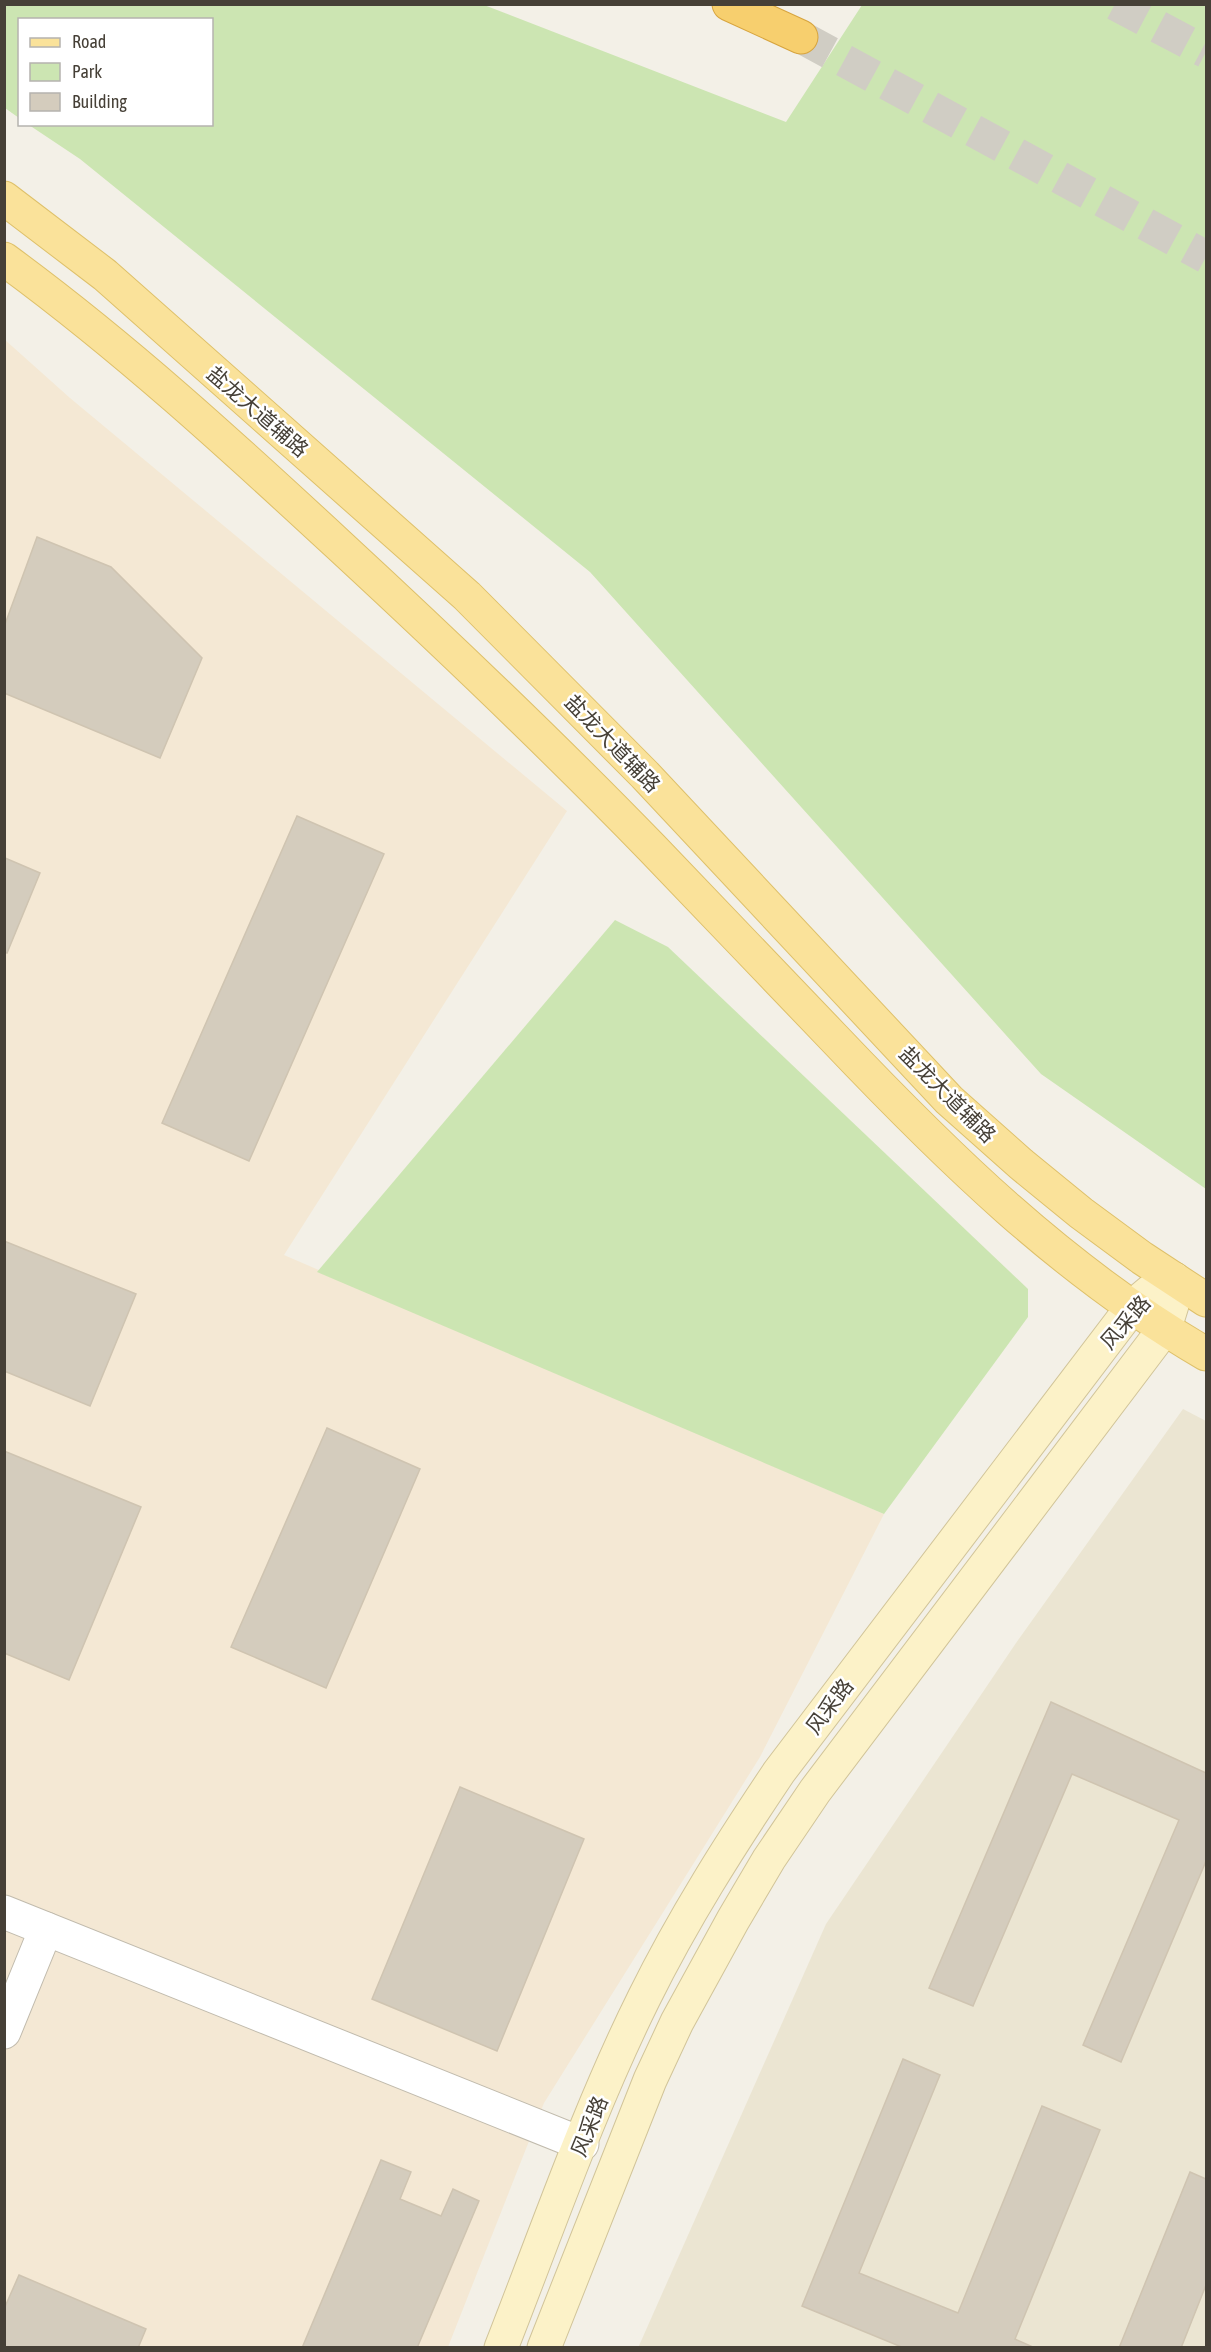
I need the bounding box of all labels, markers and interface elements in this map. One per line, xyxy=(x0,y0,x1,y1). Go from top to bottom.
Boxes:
legend xyxy=(18,18,213,126)
text: Road xyxy=(72,31,106,52)
text: Park xyxy=(72,61,102,82)
text: Building xyxy=(72,91,127,112)
street label: 盐龙大道辅路 xyxy=(203,361,313,461)
street label: 盐龙大道辅路 xyxy=(561,689,665,797)
street label: 盐龙大道辅路 xyxy=(895,1041,1001,1147)
street label: 风采路 xyxy=(1095,1290,1155,1354)
street label: 风采路 xyxy=(800,1674,858,1738)
street label: 风采路 xyxy=(566,2092,612,2160)

